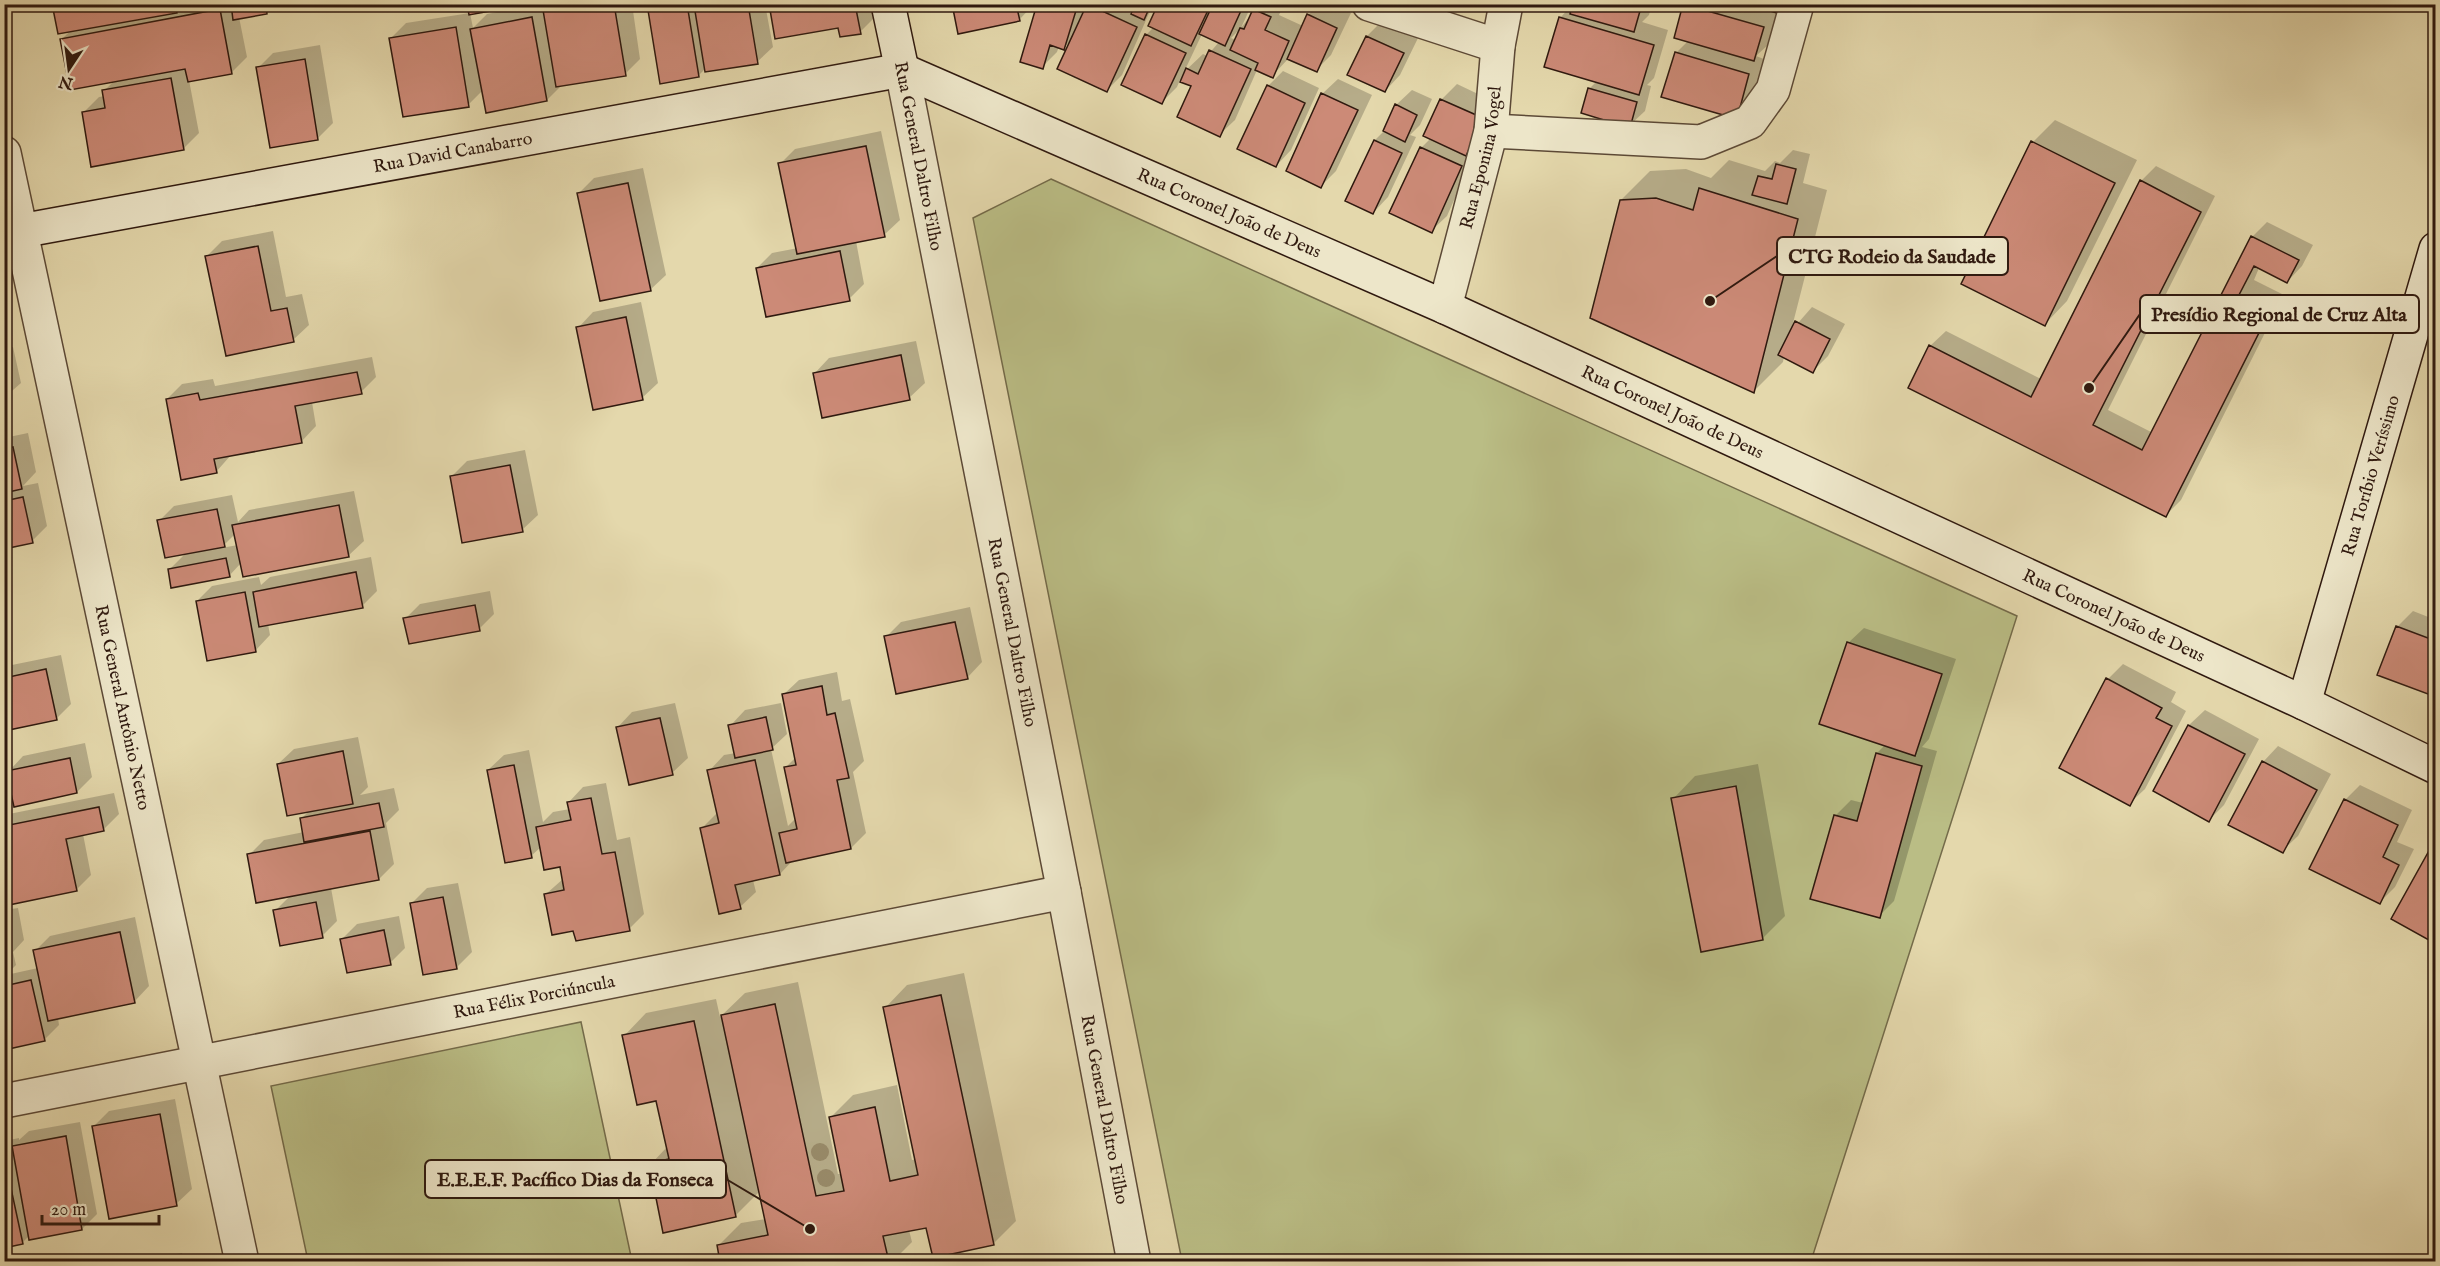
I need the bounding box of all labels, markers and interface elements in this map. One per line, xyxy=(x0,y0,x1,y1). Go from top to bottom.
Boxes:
north arrow xyxy=(39,39,99,99)
street label: Rua General Daltro Filho xyxy=(888,60,947,253)
text: N xyxy=(57,70,76,93)
street label: Rua Eponina Vogel xyxy=(1456,85,1508,232)
street label: Rua David Canabarro xyxy=(371,128,535,179)
street label: Rua Coronel João de Deus xyxy=(1133,164,1324,264)
callout: CTG Rodeio da Saudade xyxy=(1777,237,2008,275)
text: CTG Rodeio da Saudade xyxy=(1788,245,1996,270)
callout: Presídio Regional de Cruz Alta xyxy=(2140,295,2419,333)
text: Presídio Regional de Cruz Alta xyxy=(2151,303,2407,328)
street label: Rua Coronel João de Deus xyxy=(1577,361,1767,465)
street label: Rua Toríbio Veríssimo xyxy=(2337,392,2406,559)
street label: Rua General Daltro Filho xyxy=(981,536,1041,729)
street label: Rua Coronel João de Deus xyxy=(2018,565,2208,669)
street label: Rua General Antônio Netto xyxy=(88,603,155,813)
street label: Rua Félix Porciúncula xyxy=(451,971,617,1025)
street label: Rua General Daltro Filho xyxy=(1074,1013,1133,1207)
callout: E.E.E.F. Pacífico Dias da Fonseca xyxy=(425,1160,726,1198)
text: E.E.E.F. Pacífico Dias da Fonseca xyxy=(437,1168,714,1193)
scale bar xyxy=(42,1188,159,1226)
text: 20 m xyxy=(51,1199,86,1222)

